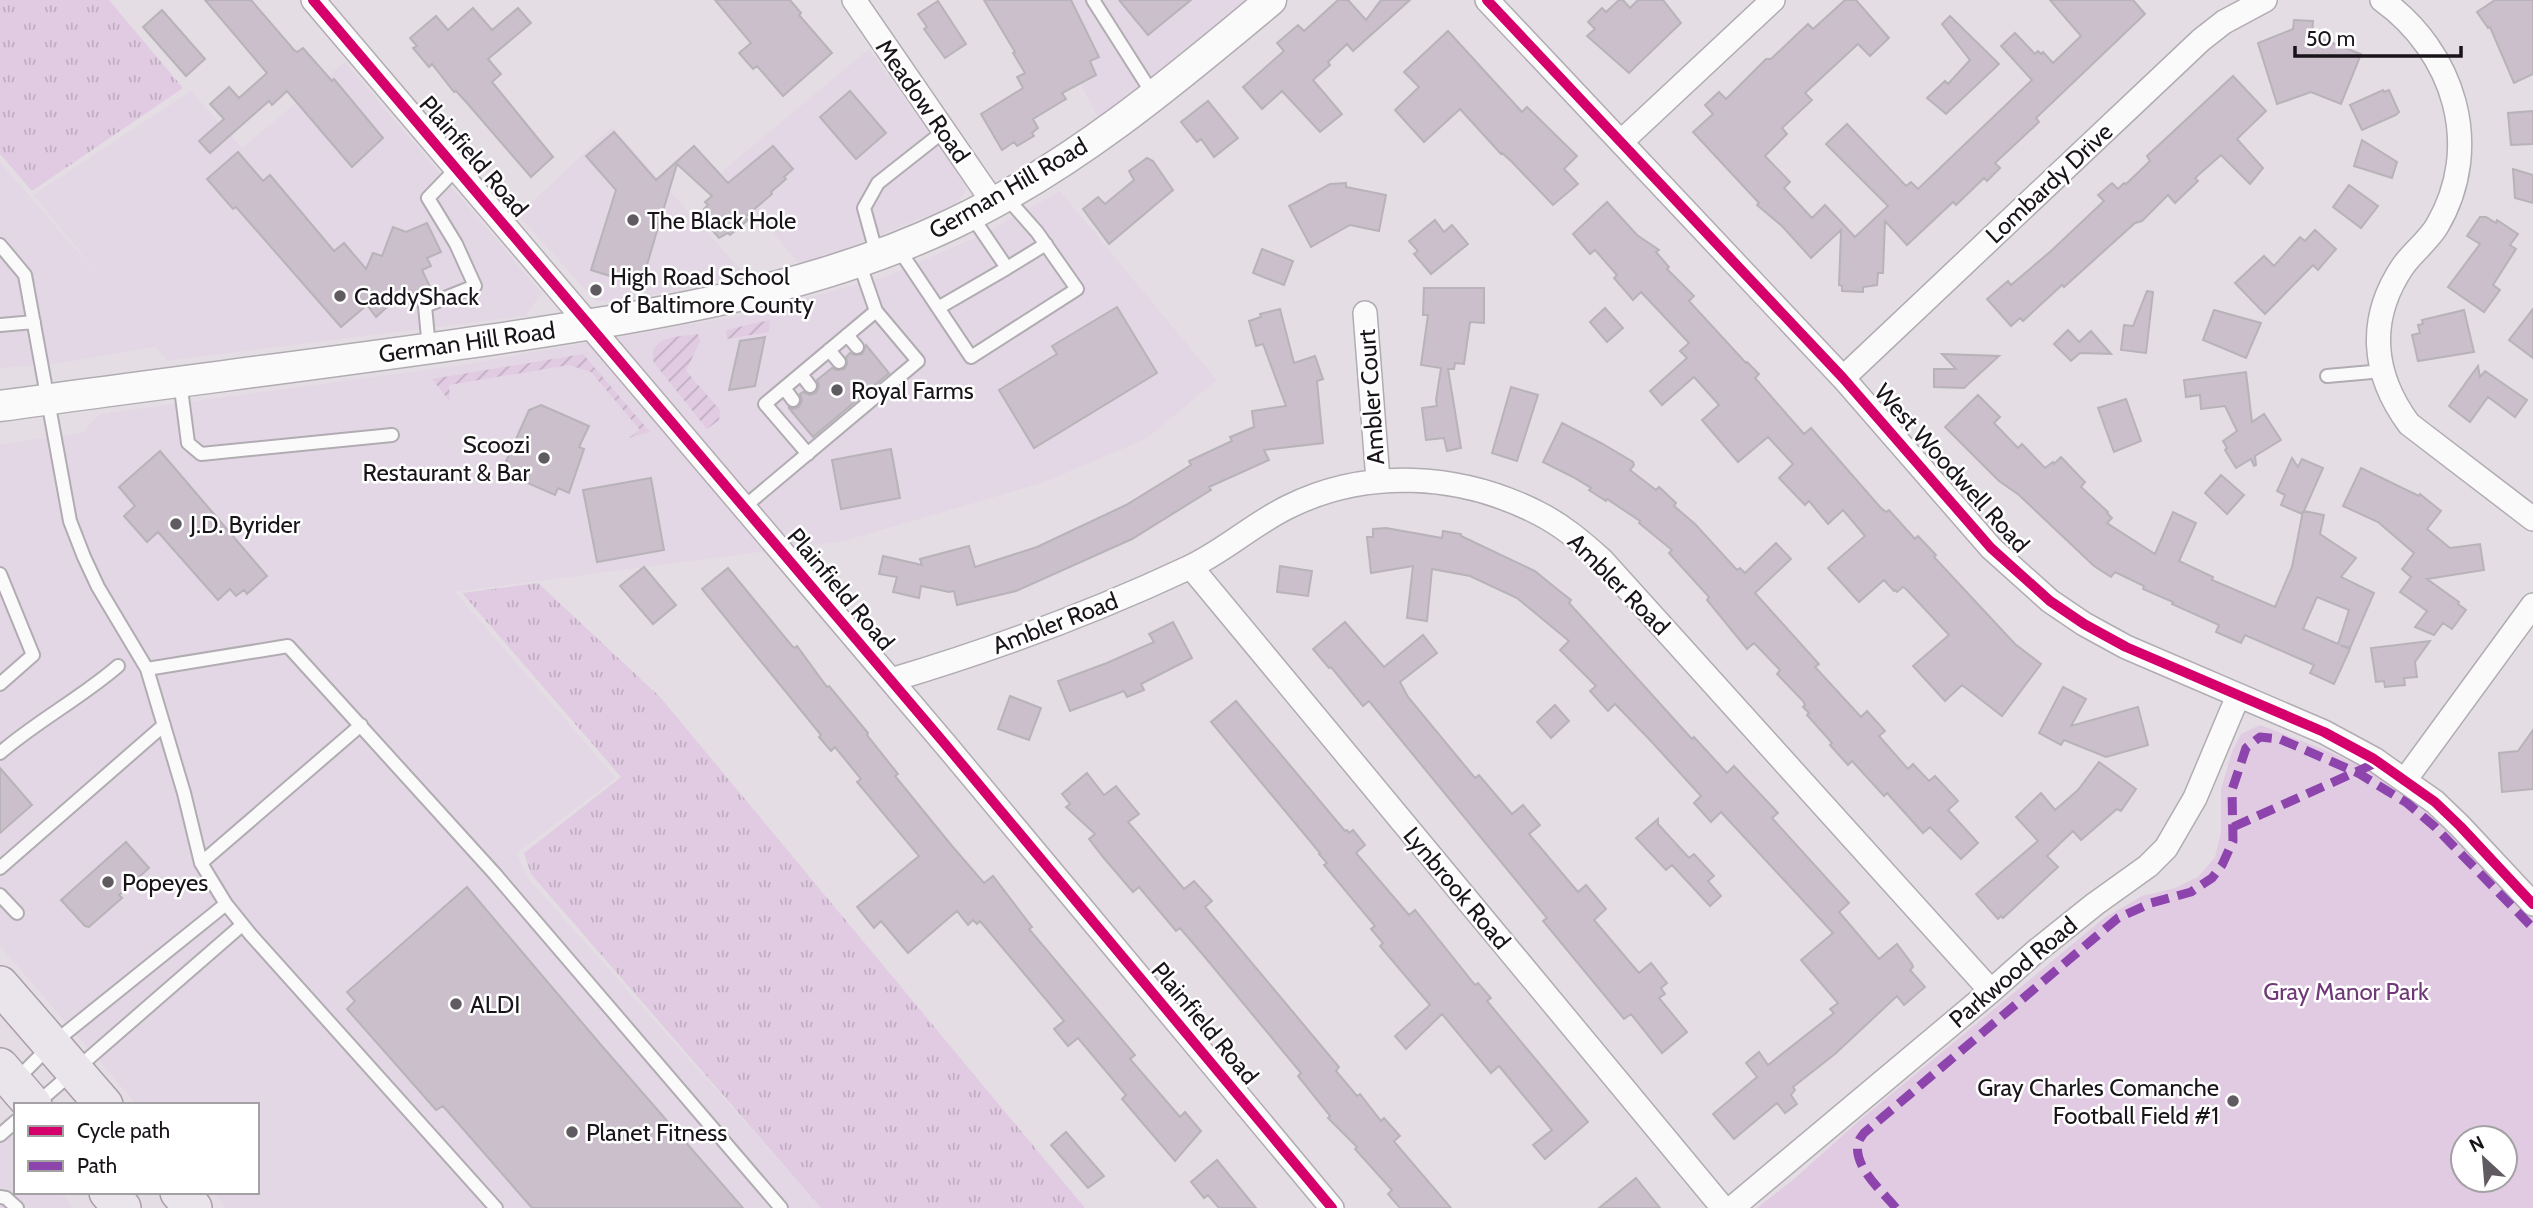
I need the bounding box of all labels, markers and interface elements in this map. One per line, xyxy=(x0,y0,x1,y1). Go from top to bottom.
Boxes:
scale bar xyxy=(2295,14,2461,58)
text: 50 m xyxy=(2306,26,2355,51)
street label: Meadow Road xyxy=(870,34,976,168)
street label: Plainfield Road xyxy=(414,90,534,222)
street label: Lombardy Drive xyxy=(1980,117,2118,249)
street label: German Hill Road xyxy=(924,131,1092,245)
place label: The Black Hole xyxy=(647,206,796,235)
marker: The Black Hole xyxy=(625,212,641,228)
place label: High Road School of Baltimore County xyxy=(610,262,814,319)
place label: CaddyShack xyxy=(354,282,479,311)
marker: High Road School of Baltimore County xyxy=(588,282,604,298)
marker: CaddyShack xyxy=(332,288,348,304)
street label: German Hill Road xyxy=(377,315,557,369)
street label: Ambler Court xyxy=(1352,328,1390,466)
place label: Royal Farms xyxy=(851,376,974,405)
street label: West Woodwell Road xyxy=(1869,378,2035,558)
marker: Royal Farms xyxy=(829,382,845,398)
place label: Scoozi Restaurant & Bar xyxy=(362,430,530,487)
marker: Scoozi Restaurant & Bar xyxy=(536,450,552,466)
place label: J.D. Byrider xyxy=(189,510,301,539)
marker: J.D. Byrider xyxy=(168,516,184,532)
street label: Plainfield Road xyxy=(781,522,901,656)
street label: Ambler Road xyxy=(1562,527,1676,641)
street label: Ambler Road xyxy=(988,586,1122,660)
street label: Lynbrook Road xyxy=(1397,821,1517,955)
place label: Popeyes xyxy=(122,868,208,897)
marker: Popeyes xyxy=(100,874,116,890)
street label: Parkwood Road xyxy=(1943,910,2083,1034)
street label: Plainfield Road xyxy=(1145,956,1265,1090)
park label: Gray Manor Park xyxy=(2263,977,2429,1006)
place label: ALDI xyxy=(470,990,520,1019)
marker: ALDI xyxy=(448,996,464,1012)
place label: Gray Charles Comanche Football Field #1 xyxy=(1977,1073,2219,1130)
marker: Gray Charles Comanche Football Field #1 xyxy=(2225,1093,2241,1109)
legend xyxy=(14,1103,259,1194)
text: Cycle path xyxy=(77,1118,170,1143)
place label: Planet Fitness xyxy=(586,1118,727,1147)
marker: Planet Fitness xyxy=(564,1124,580,1140)
north arrow xyxy=(2449,1124,2519,1194)
text: N xyxy=(2466,1131,2488,1157)
text: Path xyxy=(77,1153,117,1178)

